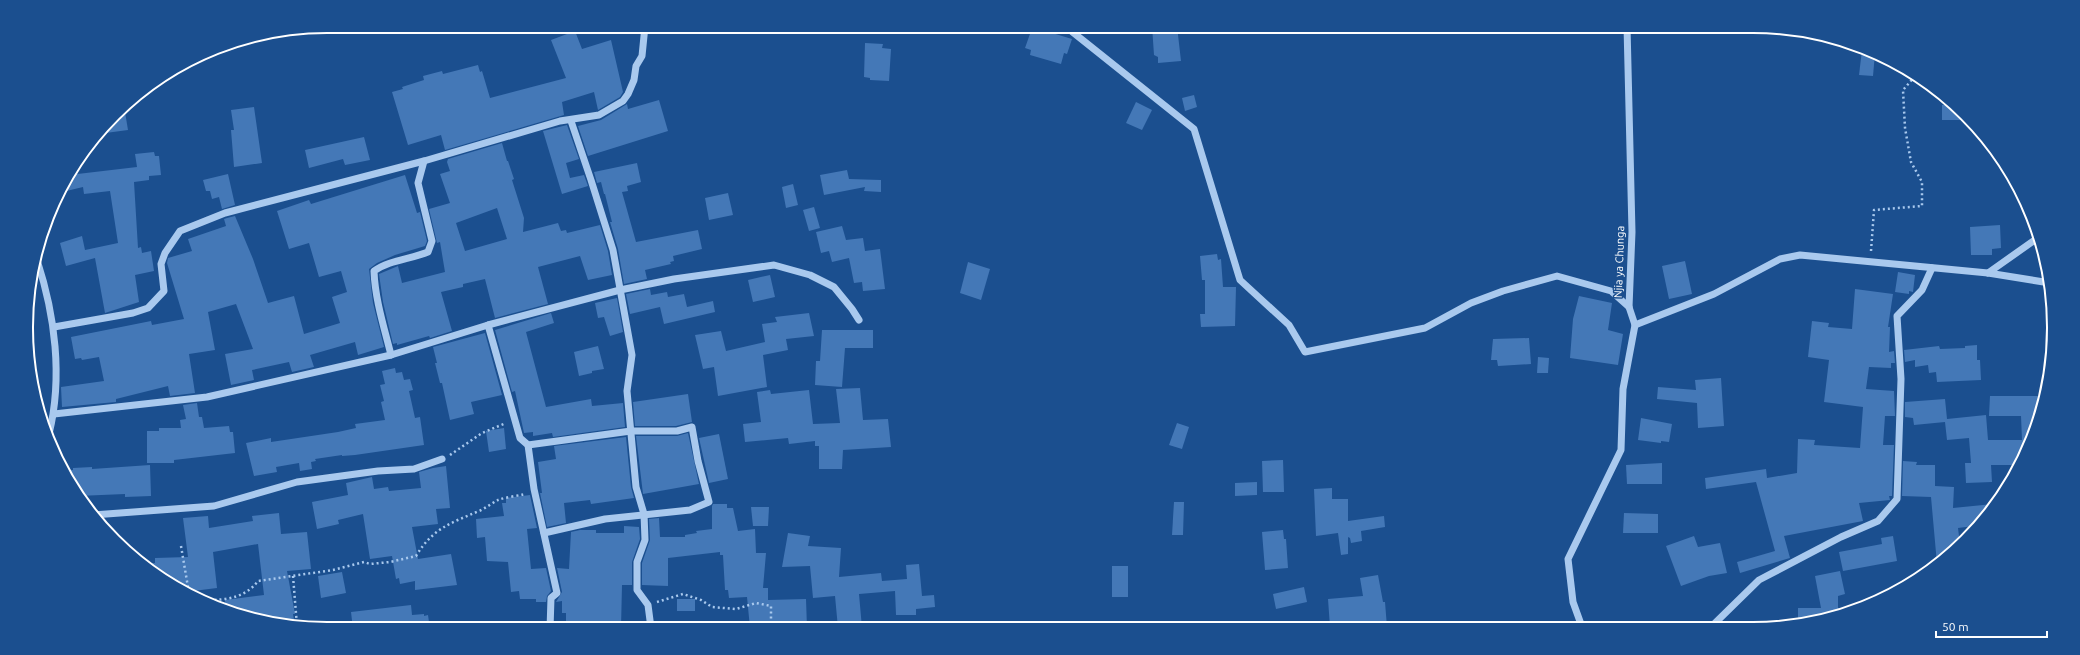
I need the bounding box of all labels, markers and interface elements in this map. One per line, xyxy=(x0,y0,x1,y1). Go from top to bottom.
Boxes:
street label: Njia ya Chunga xyxy=(1612,226,1626,298)
scale bar xyxy=(1936,613,2047,639)
text: 50 m xyxy=(1942,620,1969,633)

